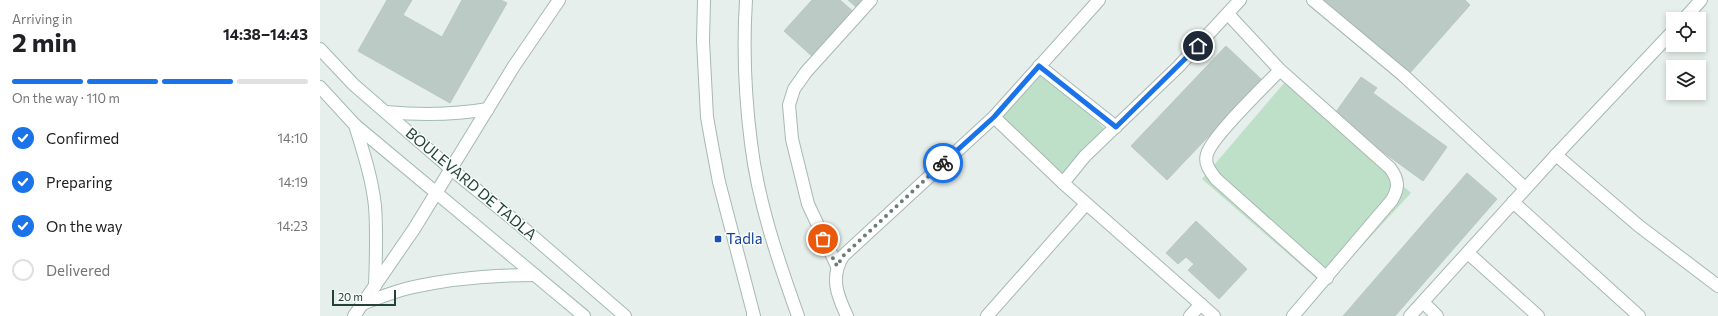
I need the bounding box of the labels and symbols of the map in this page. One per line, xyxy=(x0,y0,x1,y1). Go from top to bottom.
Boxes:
pin xyxy=(1181,29,1215,63)
street label: BOULEVARD DE TADLA xyxy=(403,123,541,243)
courier xyxy=(923,143,963,183)
pin xyxy=(806,222,840,256)
place label: Tadla xyxy=(726,229,762,247)
marker: Tadla xyxy=(713,234,723,244)
scale bar xyxy=(332,288,396,307)

